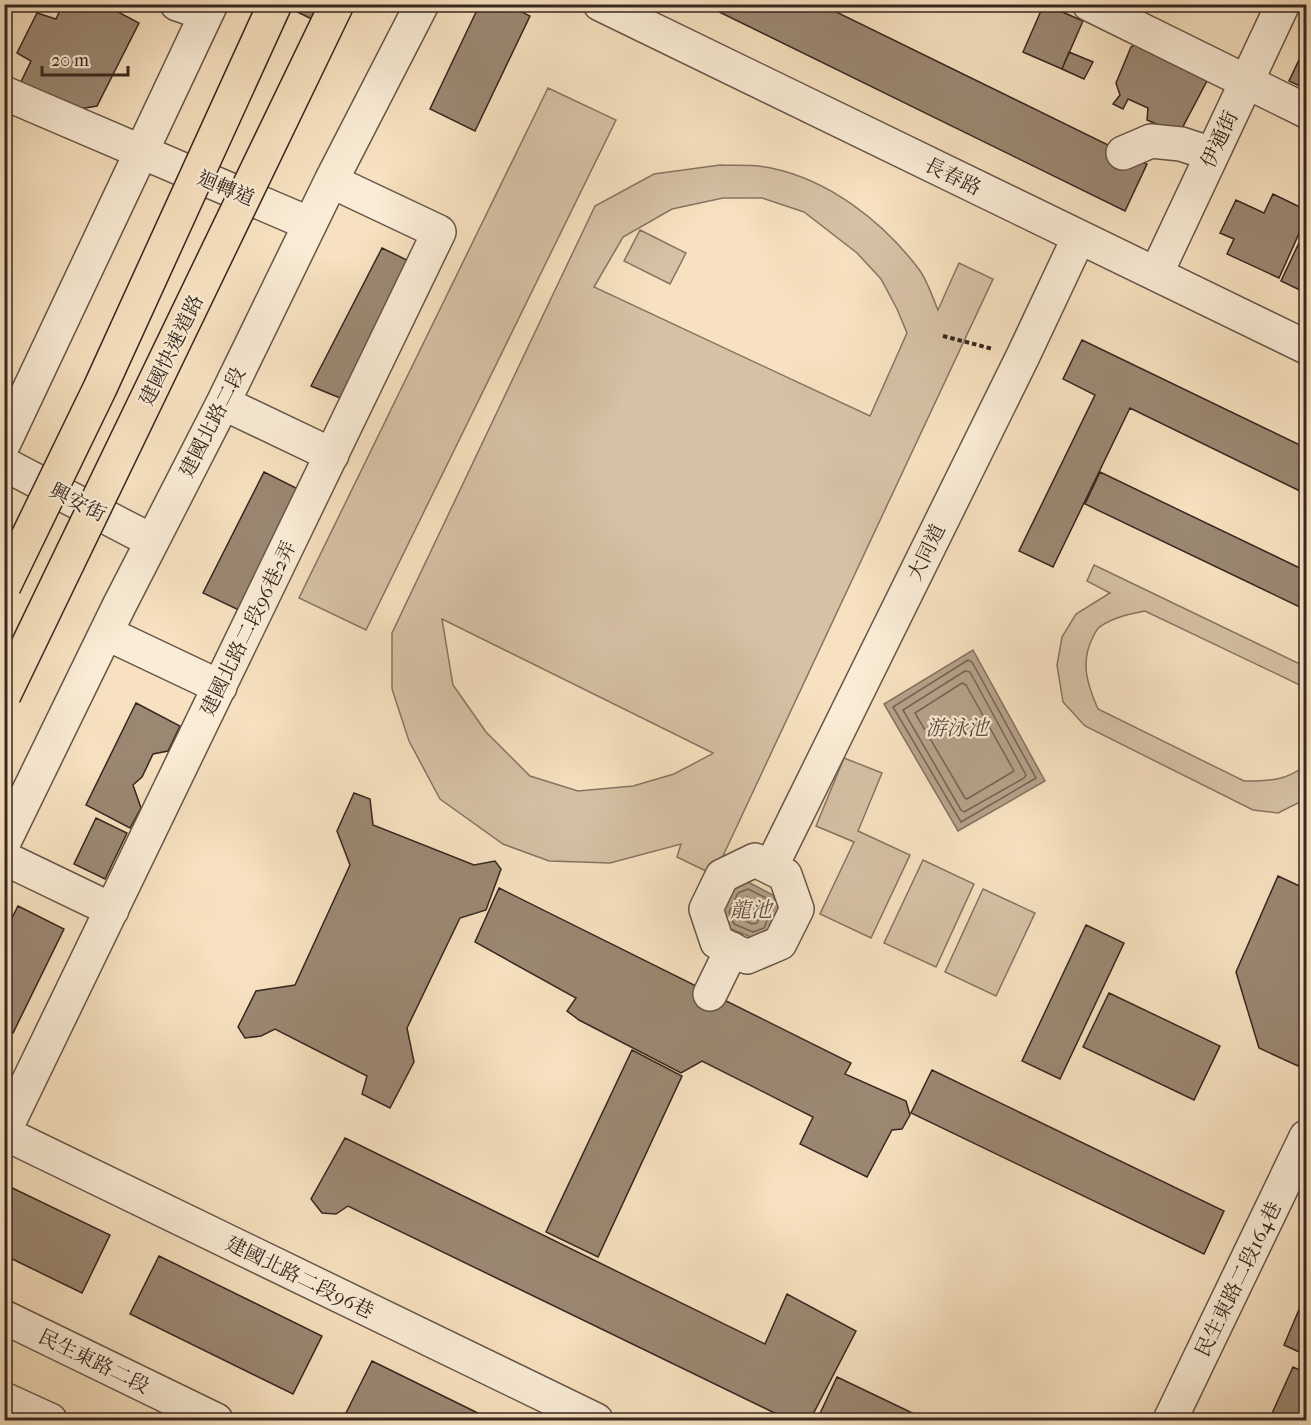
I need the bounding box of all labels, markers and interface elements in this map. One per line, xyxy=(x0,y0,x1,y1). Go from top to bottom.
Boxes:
scale bar xyxy=(42,39,128,77)
text: 20 m xyxy=(51,50,89,71)
street label: 伊通街 xyxy=(1196,107,1243,171)
street label: 長春路 xyxy=(921,153,985,200)
street label: 迴轉道 xyxy=(194,166,258,211)
street label: 建國快速道路 xyxy=(135,291,208,409)
street label: 建國北路二段 xyxy=(175,364,250,481)
street label: 興安街 xyxy=(46,479,110,526)
street label: 大同道 xyxy=(903,520,950,584)
street label: 建國北路二段96巷2弄 xyxy=(196,537,301,719)
water label: 游泳池 xyxy=(926,716,990,740)
water label: 龍池 xyxy=(730,898,774,922)
street label: 民生東路二段164巷 xyxy=(1191,1198,1286,1360)
street label: 建國北路二段96巷 xyxy=(222,1232,377,1323)
street label: 民生東路二段 xyxy=(35,1325,153,1398)

